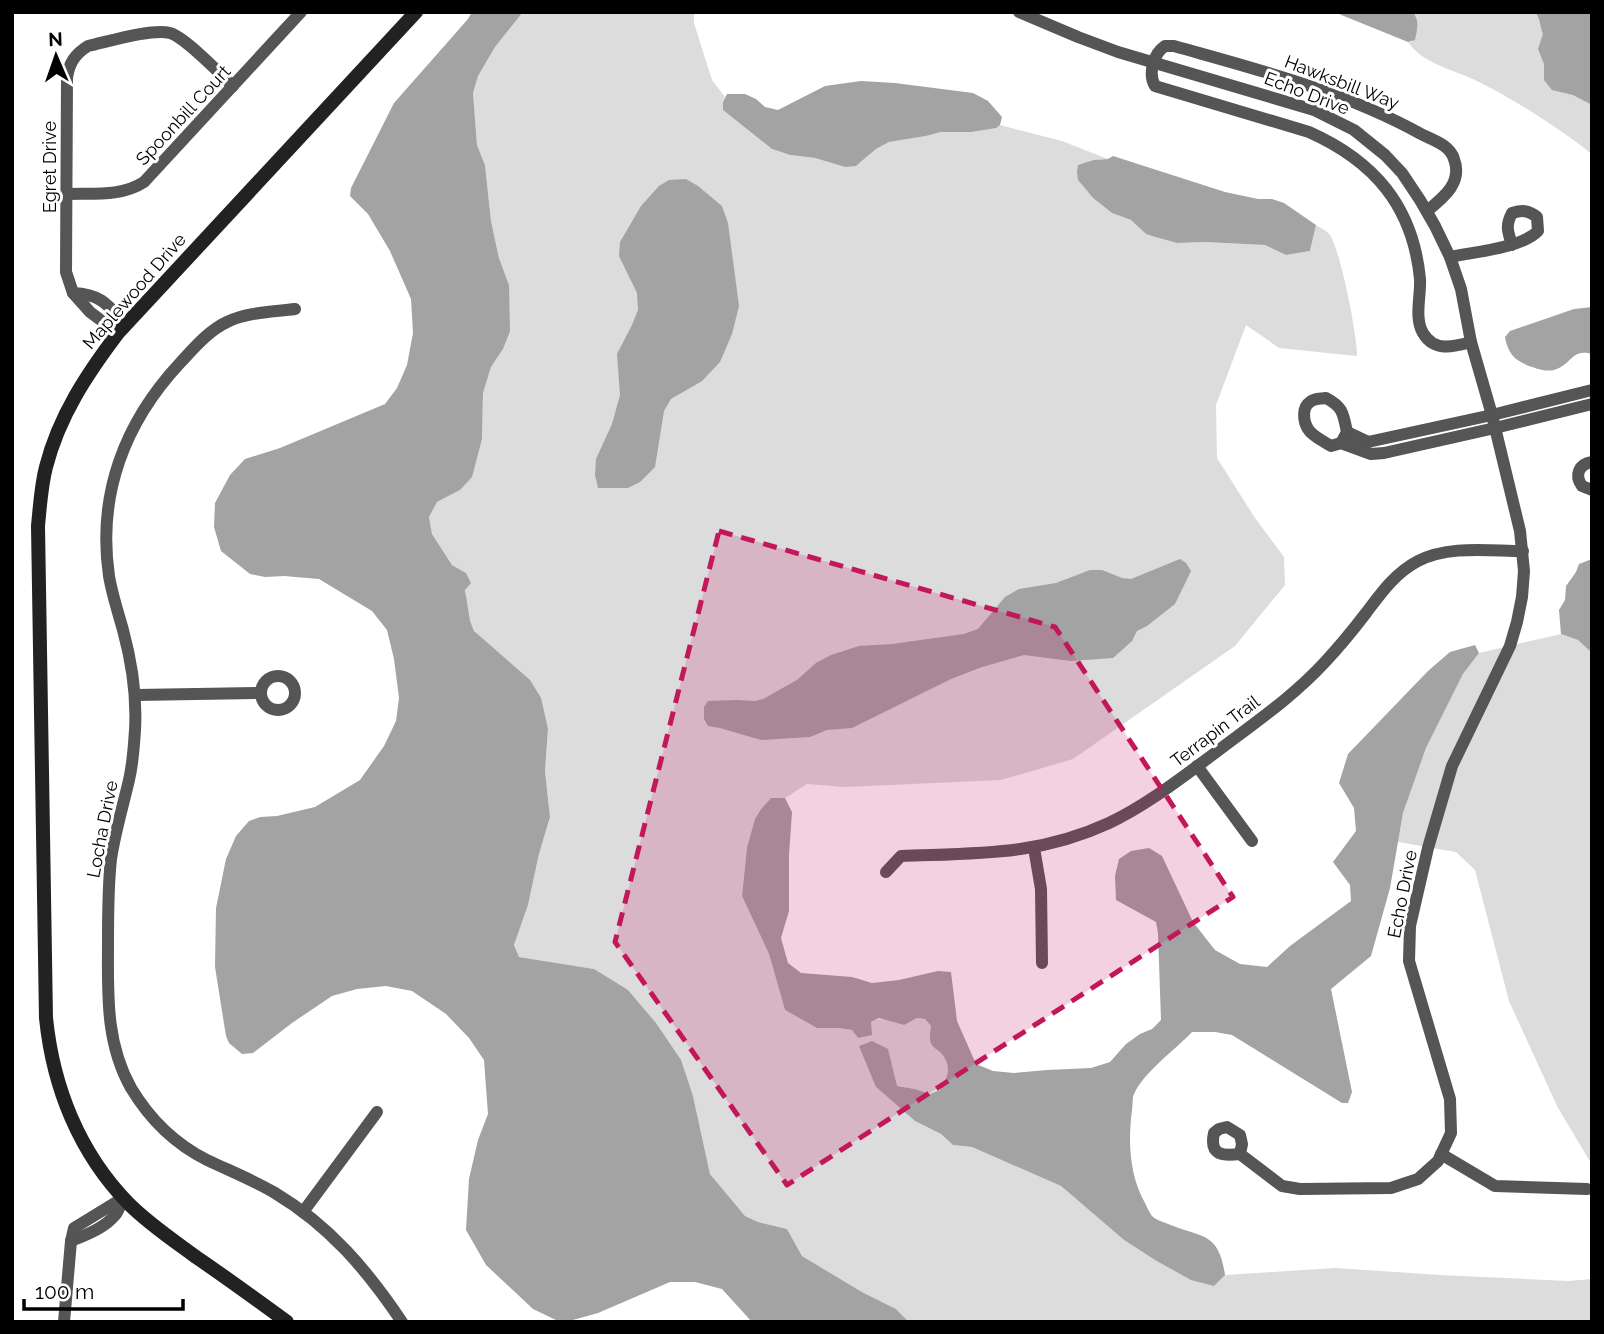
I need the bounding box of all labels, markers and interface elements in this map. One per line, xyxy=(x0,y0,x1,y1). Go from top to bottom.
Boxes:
north arrow xyxy=(21,21,91,91)
text: N xyxy=(48,28,63,50)
street label: Hawksbill Way xyxy=(1282,51,1402,114)
street label: Spoonbill Court xyxy=(131,61,235,169)
street label: Echo Drive xyxy=(1262,67,1353,119)
street label: Egret Drive xyxy=(39,121,60,213)
street label: Maplewood Drive xyxy=(78,229,190,353)
street label: Terrapin Trail xyxy=(1166,691,1264,771)
street label: Locha Drive xyxy=(82,778,122,879)
street label: Echo Drive xyxy=(1383,848,1421,940)
scale bar xyxy=(24,1268,184,1312)
text: 100 m xyxy=(35,1279,94,1304)

